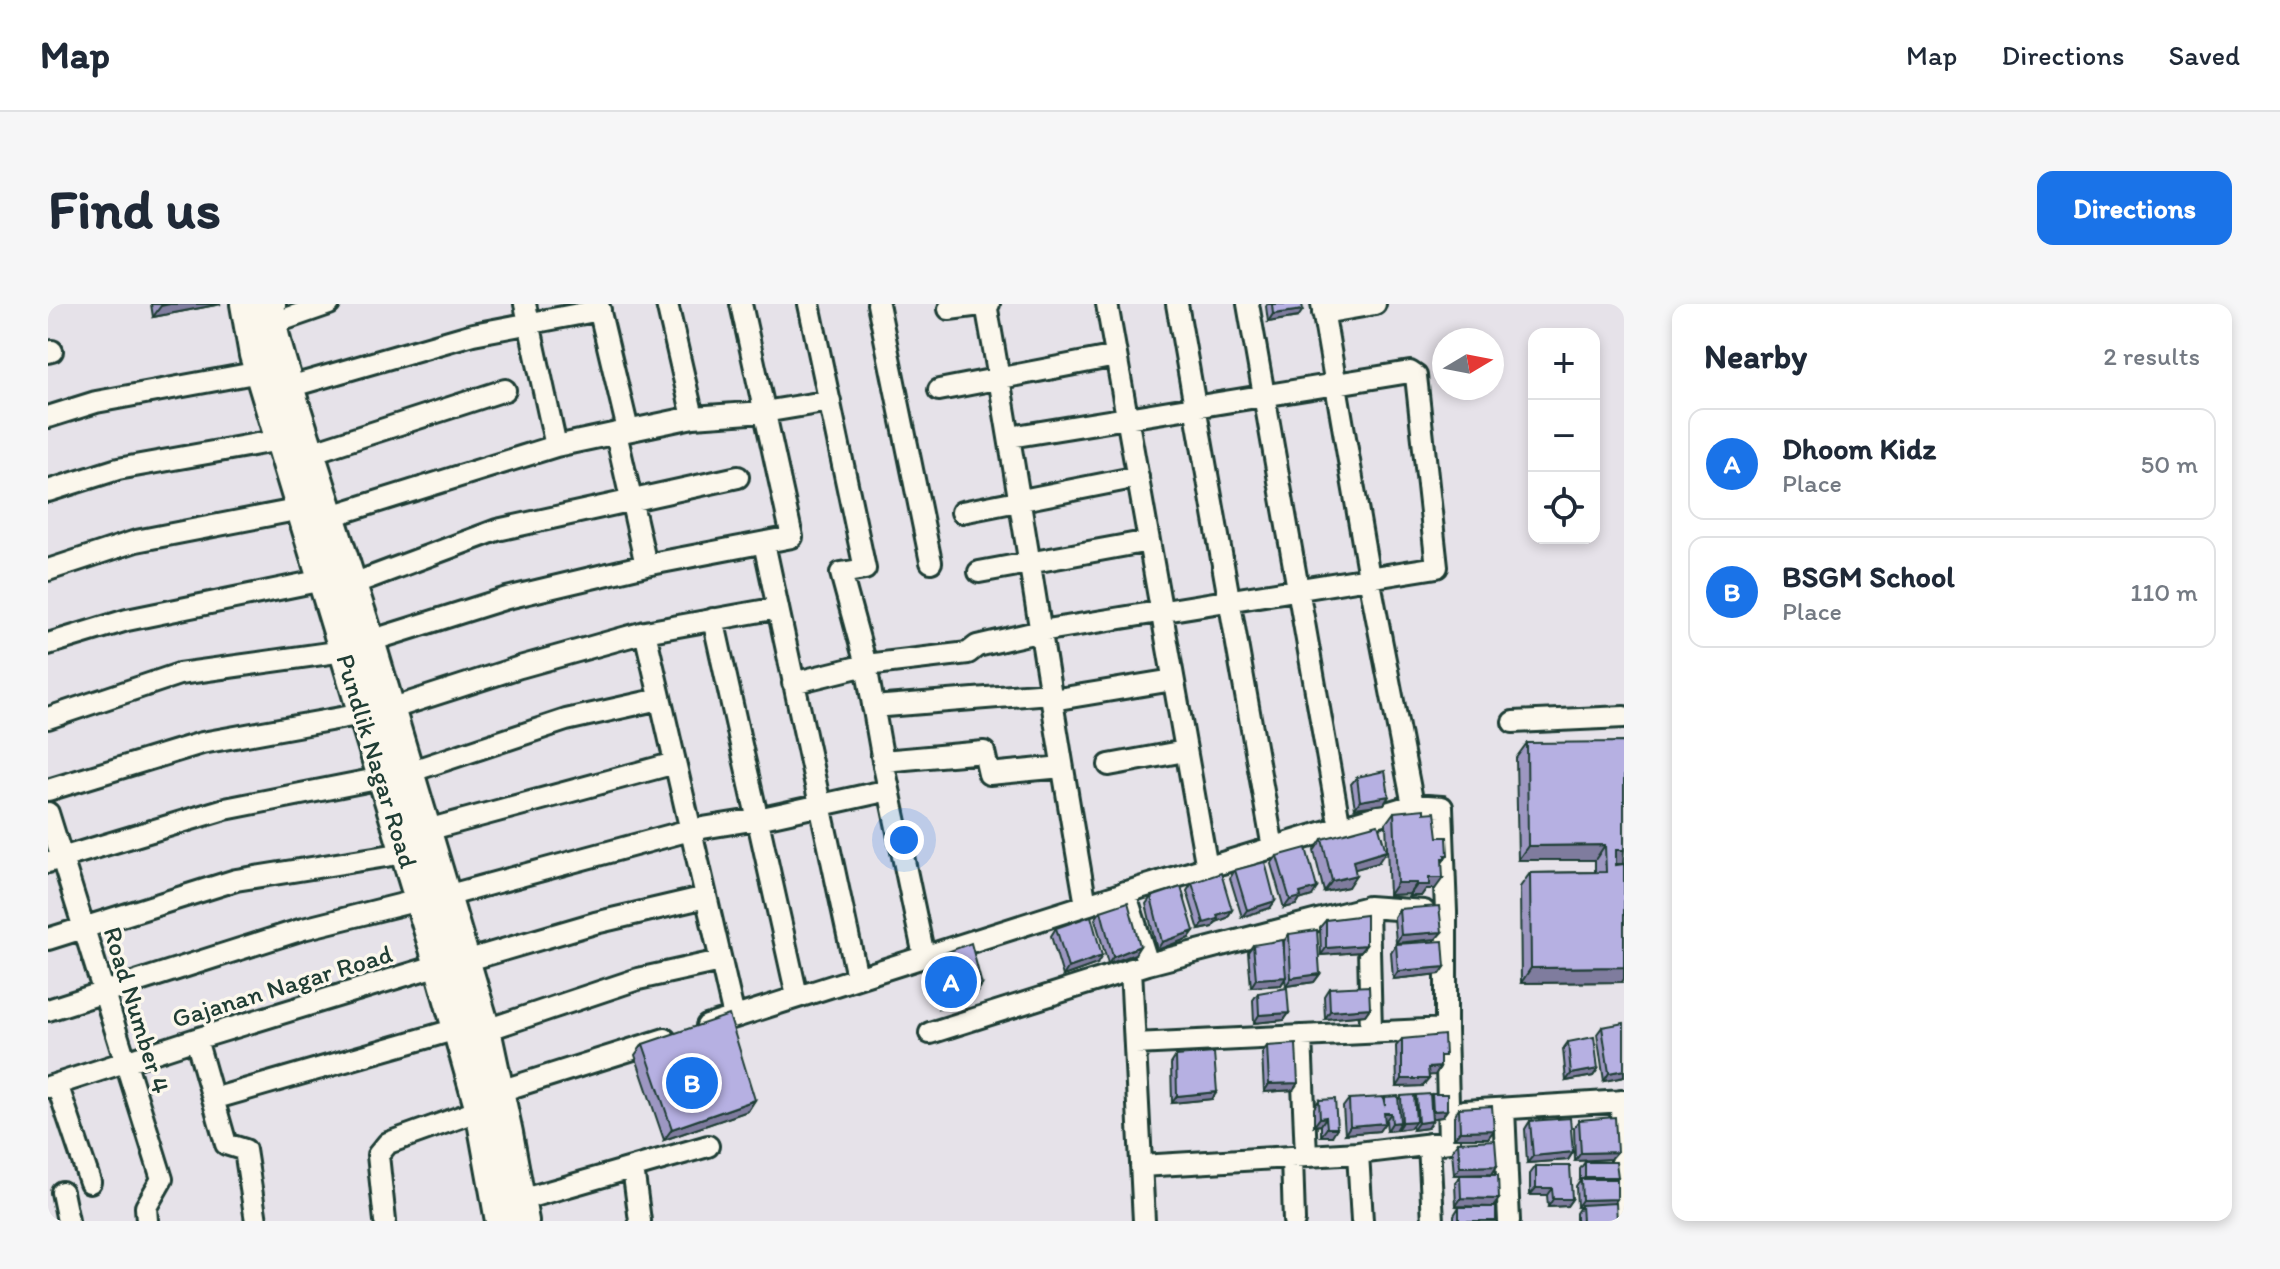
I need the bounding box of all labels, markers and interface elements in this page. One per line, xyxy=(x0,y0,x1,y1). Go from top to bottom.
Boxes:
text: Map xyxy=(40,32,110,78)
text: Map xyxy=(1906,38,1957,72)
text: Directions xyxy=(2001,38,2125,72)
text: Saved xyxy=(2169,38,2240,72)
button: Directions xyxy=(2037,171,2232,245)
text: Find us xyxy=(48,175,221,242)
north arrow xyxy=(1432,328,1504,400)
map controls xyxy=(1528,328,1600,544)
button: + xyxy=(1528,328,1600,400)
text: Nearby xyxy=(1704,336,1807,377)
text: 2 results xyxy=(2103,340,2200,372)
button: − xyxy=(1528,400,1600,472)
text: Dhoom Kidz xyxy=(1782,430,1936,467)
text: A xyxy=(1724,448,1740,480)
text: 50 m xyxy=(2141,448,2198,480)
text: Place xyxy=(1782,467,1842,499)
button: locate xyxy=(1528,472,1600,544)
text: BSGM School xyxy=(1782,558,1955,595)
text: B xyxy=(1724,576,1740,608)
text: 110 m xyxy=(2130,576,2198,608)
text: Place xyxy=(1782,595,1842,627)
street label: Pundlik Nagar Road xyxy=(329,650,425,873)
your location xyxy=(884,820,924,860)
street label: Road Number 4 xyxy=(96,923,178,1098)
street label: Gajanan Nagar Road xyxy=(168,937,396,1035)
pin: A xyxy=(925,952,977,1012)
pin: B xyxy=(666,1053,718,1113)

